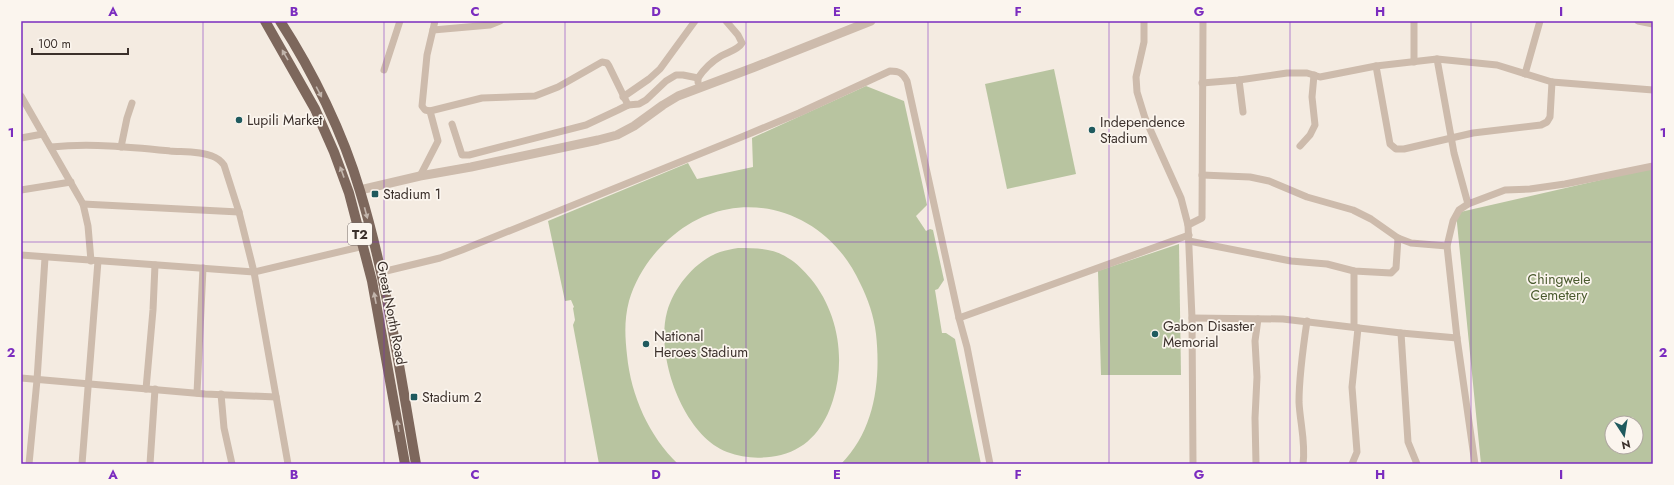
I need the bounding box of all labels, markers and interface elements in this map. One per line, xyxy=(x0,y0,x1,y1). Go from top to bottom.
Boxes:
text: A xyxy=(107,2,118,21)
text: B xyxy=(290,2,299,21)
text: C xyxy=(470,2,480,21)
text: D xyxy=(651,2,661,21)
text: E xyxy=(833,2,841,21)
text: F xyxy=(1014,2,1022,21)
text: G xyxy=(1194,2,1205,21)
text: H xyxy=(1375,2,1385,21)
text: I xyxy=(1559,2,1563,21)
scale bar xyxy=(32,30,128,56)
text: 100 m xyxy=(38,35,71,53)
one-way arrow xyxy=(282,50,288,61)
one-way arrow xyxy=(316,86,323,98)
place label: Lupili Market xyxy=(247,110,323,130)
place label: Independence Stadium xyxy=(1100,112,1185,148)
marker: Lupili Market xyxy=(234,115,244,125)
text: 1 xyxy=(8,123,14,142)
text: 1 xyxy=(1660,123,1666,142)
marker: Independence Stadium xyxy=(1087,125,1097,135)
one-way arrow xyxy=(339,166,345,178)
place label: Stadium 1 xyxy=(383,184,441,204)
marker: Stadium 1 xyxy=(370,189,380,199)
one-way arrow xyxy=(363,207,369,219)
road number: T2 xyxy=(348,223,372,245)
street label: Great North Road xyxy=(372,259,412,367)
park label: Chingwele Cemetery xyxy=(1528,269,1590,305)
one-way arrow xyxy=(372,291,378,304)
place label: Gabon Disaster Memorial xyxy=(1163,316,1255,352)
place label: National Heroes Stadium xyxy=(654,326,748,362)
marker: Gabon Disaster Memorial xyxy=(1150,329,1160,339)
marker: National Heroes Stadium xyxy=(641,339,651,349)
text: 2 xyxy=(7,343,15,362)
text: 2 xyxy=(1659,343,1667,362)
place label: Stadium 2 xyxy=(422,387,482,407)
marker: Stadium 2 xyxy=(409,392,419,402)
north arrow xyxy=(1604,415,1644,455)
one-way arrow xyxy=(395,419,401,432)
text: N xyxy=(1620,436,1632,454)
text: A xyxy=(107,465,118,484)
text: B xyxy=(290,465,299,484)
text: C xyxy=(470,465,480,484)
text: D xyxy=(651,465,661,484)
text: E xyxy=(833,465,841,484)
text: F xyxy=(1014,465,1022,484)
text: G xyxy=(1194,465,1205,484)
text: H xyxy=(1375,465,1385,484)
text: I xyxy=(1559,465,1563,484)

